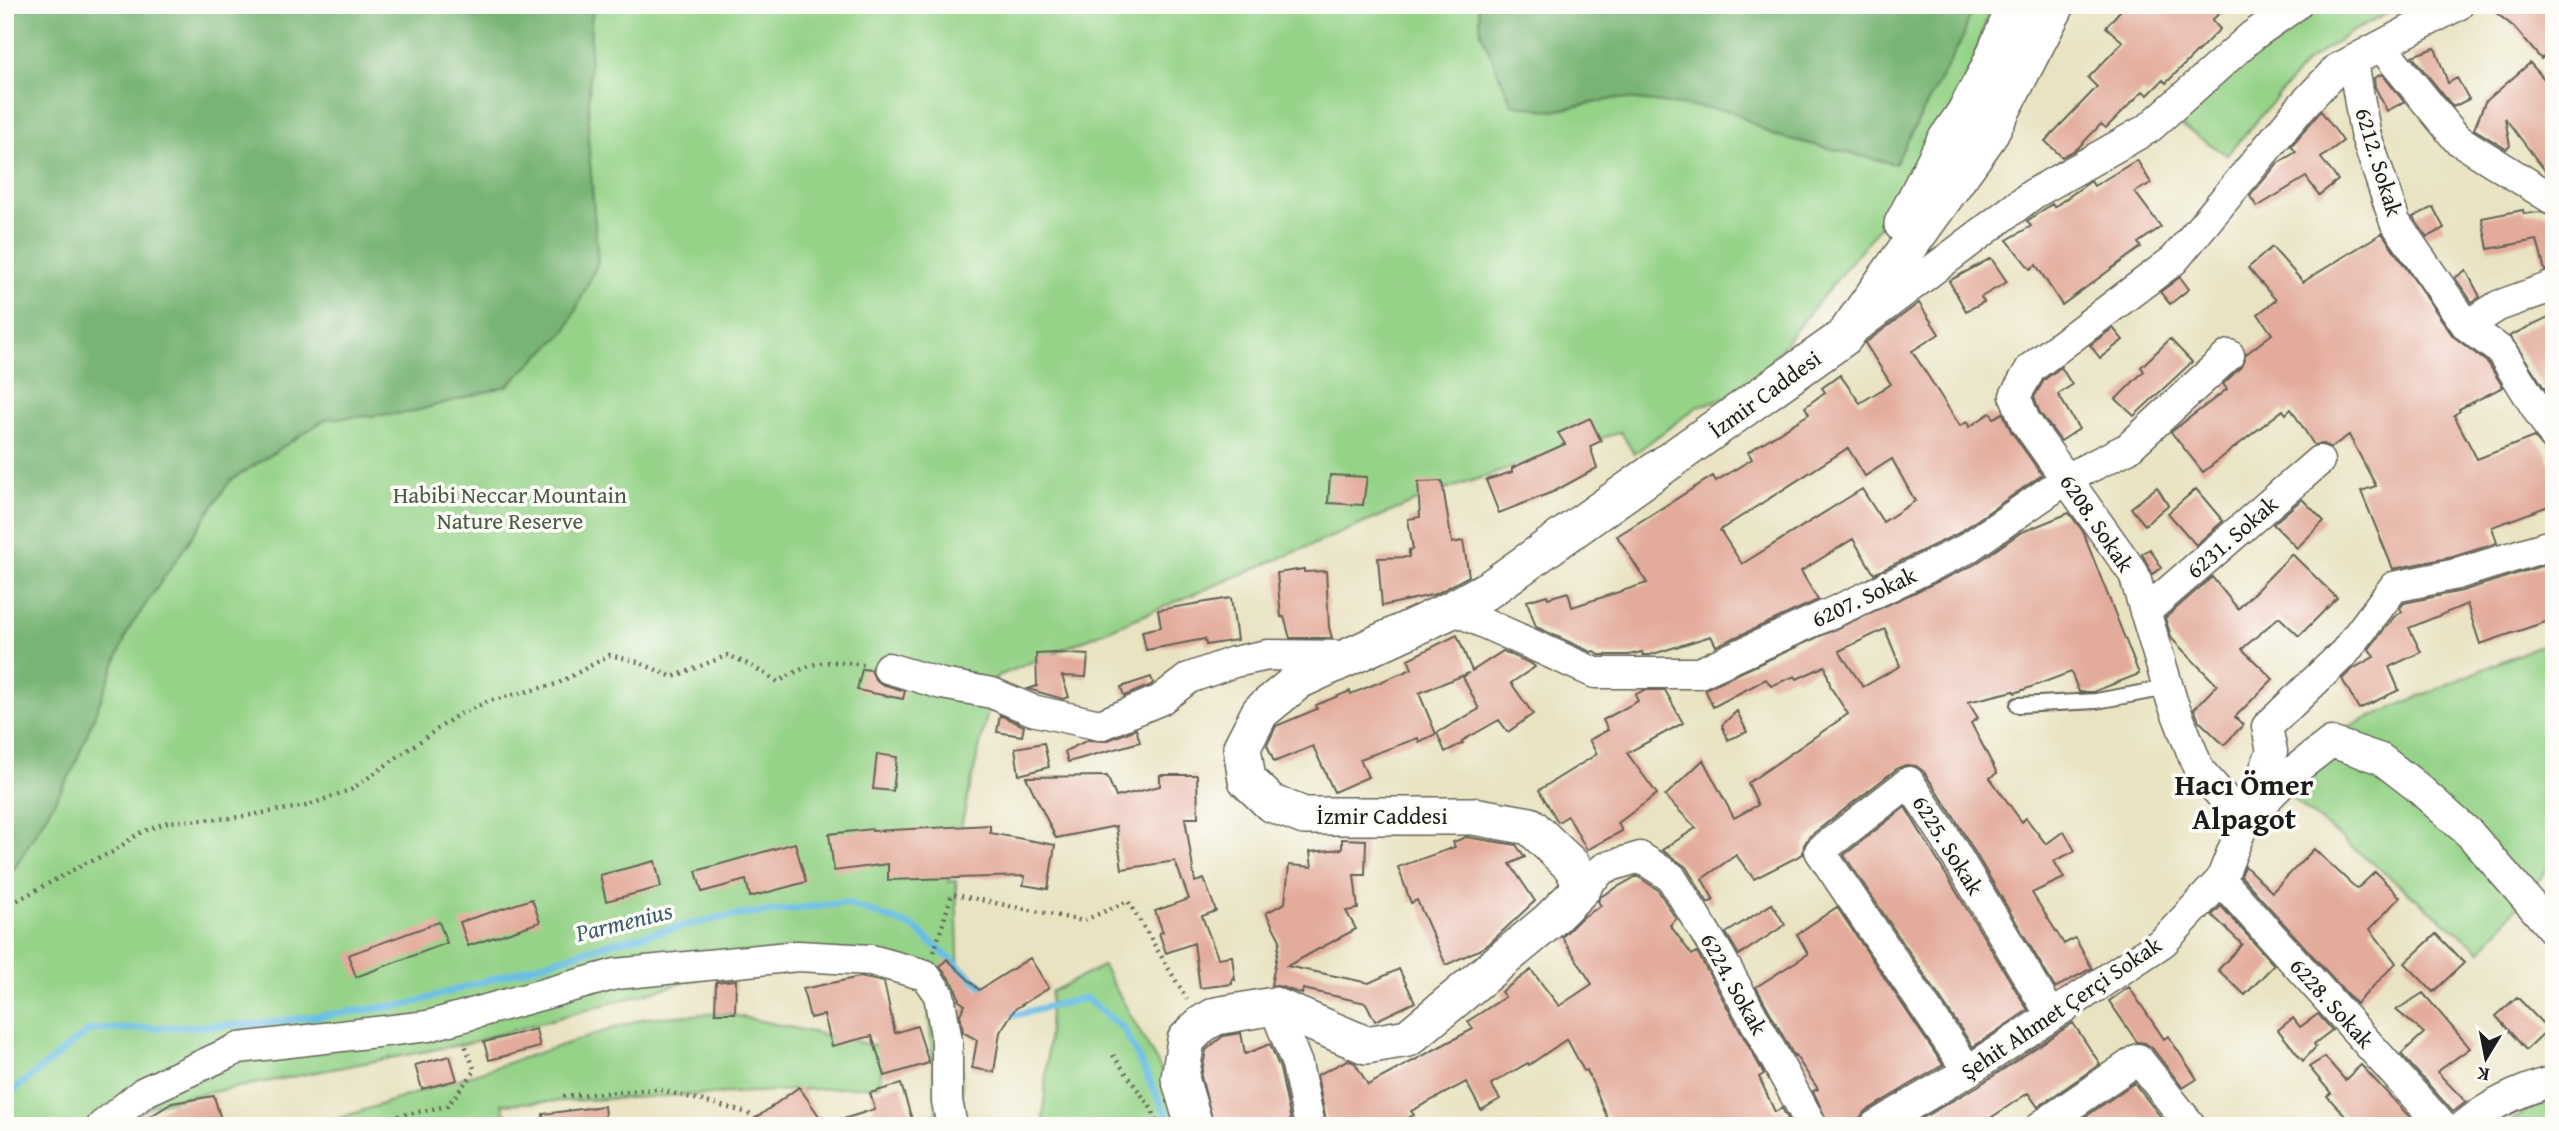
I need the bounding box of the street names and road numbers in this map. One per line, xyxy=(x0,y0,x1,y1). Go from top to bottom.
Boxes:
street label: 6212. Sokak xyxy=(2347,103,2412,221)
street label: İzmir Caddesi xyxy=(1702,342,1827,446)
street label: 6208. Sokak xyxy=(2052,467,2143,579)
street label: 6231. Sokak xyxy=(2179,487,2285,586)
street label: 6207. Sokak xyxy=(1806,558,1922,635)
street label: 6225. Sokak xyxy=(1905,788,1992,901)
street label: İzmir Caddesi xyxy=(1316,799,1448,832)
street label: 6224. Sokak xyxy=(1693,927,1776,1041)
street label: Şehit Ahmet Çerçi Sokak xyxy=(1954,928,2168,1087)
street label: 6228. Sokak xyxy=(2283,950,2382,1056)

